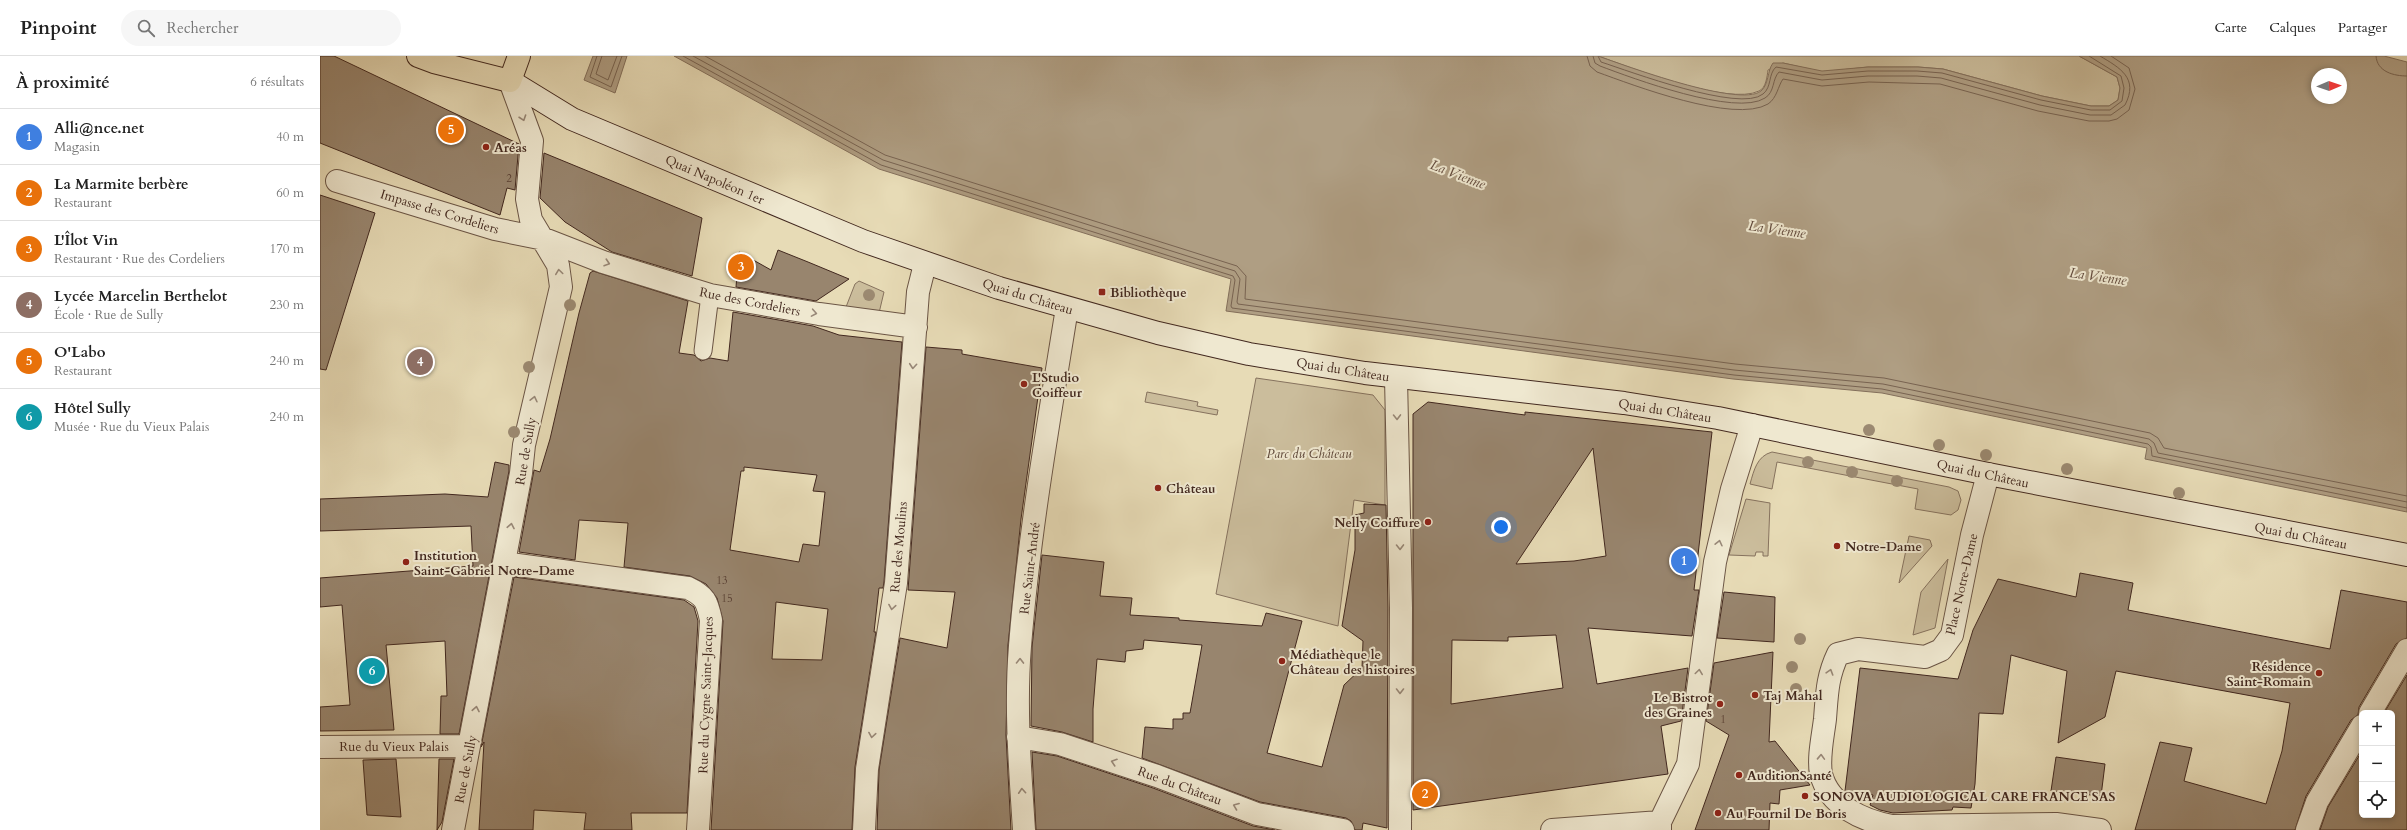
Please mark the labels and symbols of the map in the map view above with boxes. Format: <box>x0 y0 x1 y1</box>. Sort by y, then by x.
north arrow <box>2311 68 2347 104</box>
one-way arrow <box>519 114 527 121</box>
pin: 5 <box>438 115 464 145</box>
place label: Aréas <box>494 139 527 157</box>
marker: Aréas <box>481 142 491 152</box>
street label: Quai Napoléon 1er <box>662 151 767 209</box>
water label: La Vienne <box>1427 155 1489 194</box>
house number: 2 <box>506 171 512 186</box>
street label: Impasse des Cordeliers <box>378 185 501 239</box>
water label: La Vienne <box>1747 216 1807 243</box>
pin: 3 <box>728 252 754 282</box>
one-way arrow <box>603 258 610 266</box>
water label: La Vienne <box>2068 263 2128 290</box>
one-way arrow <box>555 269 564 275</box>
street label: Quai du Château <box>980 275 1075 319</box>
street label: Rue des Cordeliers <box>698 283 802 321</box>
place label: Bibliothèque <box>1110 284 1187 302</box>
marker: Bibliothèque <box>1097 287 1107 297</box>
one-way arrow <box>811 308 817 317</box>
pin: 4 <box>407 347 433 377</box>
street label: Quai du Château <box>1295 354 1391 386</box>
one-way arrow <box>908 363 917 369</box>
place label: L'Studio Coiffeur <box>1032 369 1083 402</box>
marker: L'Studio Coiffeur <box>1019 379 1029 389</box>
street label: Quai du Château <box>1617 395 1713 427</box>
one-way arrow <box>530 396 538 402</box>
one-way arrow <box>1393 414 1401 420</box>
street label: Rue de Sully <box>511 416 541 487</box>
park label: Parc du Château <box>1266 445 1352 463</box>
street label: Quai du Château <box>1935 455 2031 493</box>
place label: Château <box>1166 480 1216 498</box>
marker: Château <box>1153 483 1163 493</box>
street label: Rue des Moulins <box>886 501 912 593</box>
place label: Nelly Coiffure <box>1334 514 1420 532</box>
marker: Nelly Coiffure <box>1423 517 1433 527</box>
your location <box>1491 517 1511 537</box>
street label: Quai du Château <box>2253 518 2349 554</box>
street label: Rue Saint-André <box>1015 521 1045 615</box>
one-way arrow <box>506 523 515 530</box>
street label: Place Notre-Dame <box>1942 532 1982 637</box>
place label: Notre-Dame <box>1845 538 1922 556</box>
one-way arrow <box>1714 540 1723 547</box>
marker: Notre-Dame <box>1832 541 1842 551</box>
one-way arrow <box>1395 544 1404 550</box>
pin: 1 <box>1671 546 1697 576</box>
place label: Institution Saint-Gabriel Notre-Dame <box>414 547 575 580</box>
marker: Institution Saint-Gabriel Notre-Dame <box>401 557 411 567</box>
house number: 13 <box>716 573 728 588</box>
house number: 15 <box>721 591 733 606</box>
one-way arrow <box>888 604 897 610</box>
street label: Rue du Cygne Saint-Jacques <box>694 616 718 774</box>
place label: Médiathèque le Château des histoires <box>1290 646 1415 679</box>
pin: 6 <box>359 656 385 686</box>
marker: Médiathèque le Château des histoires <box>1277 656 1287 666</box>
one-way arrow <box>1016 658 1024 664</box>
place label: Résidence Saint-Romain <box>2227 658 2312 691</box>
one-way arrow <box>1825 668 1834 675</box>
marker: Résidence Saint-Romain <box>2314 668 2324 678</box>
one-way arrow <box>1694 669 1703 675</box>
place label: Taj Mahal <box>1763 687 1823 705</box>
one-way arrow <box>1396 688 1404 694</box>
place label: Le Bistrot des Graines <box>1644 689 1712 722</box>
marker: Taj Mahal <box>1750 690 1760 700</box>
marker: Le Bistrot des Graines <box>1715 699 1725 709</box>
one-way arrow <box>471 706 480 712</box>
house number: 1 <box>1720 712 1726 727</box>
one-way arrow <box>868 732 877 738</box>
street label: Rue de Sully <box>451 733 481 805</box>
street label: Rue du Vieux Palais <box>339 738 449 756</box>
one-way arrow <box>1817 754 1825 760</box>
one-way arrow <box>1111 758 1118 766</box>
street label: Rue du Château <box>1135 762 1224 810</box>
place label: AuditionSanté <box>1747 767 1832 785</box>
marker: AuditionSanté <box>1734 770 1744 780</box>
pin: 2 <box>1412 779 1438 809</box>
one-way arrow <box>1017 788 1026 794</box>
place label: SONOVA AUDIOLOGICAL CARE FRANCE SAS <box>1813 788 2115 806</box>
marker: SONOVA AUDIOLOGICAL CARE FRANCE SAS <box>1800 791 1810 801</box>
one-way arrow <box>1233 803 1240 811</box>
place label: Au Fournil De Boris <box>1726 805 1847 823</box>
marker: Au Fournil De Boris <box>1713 808 1723 818</box>

